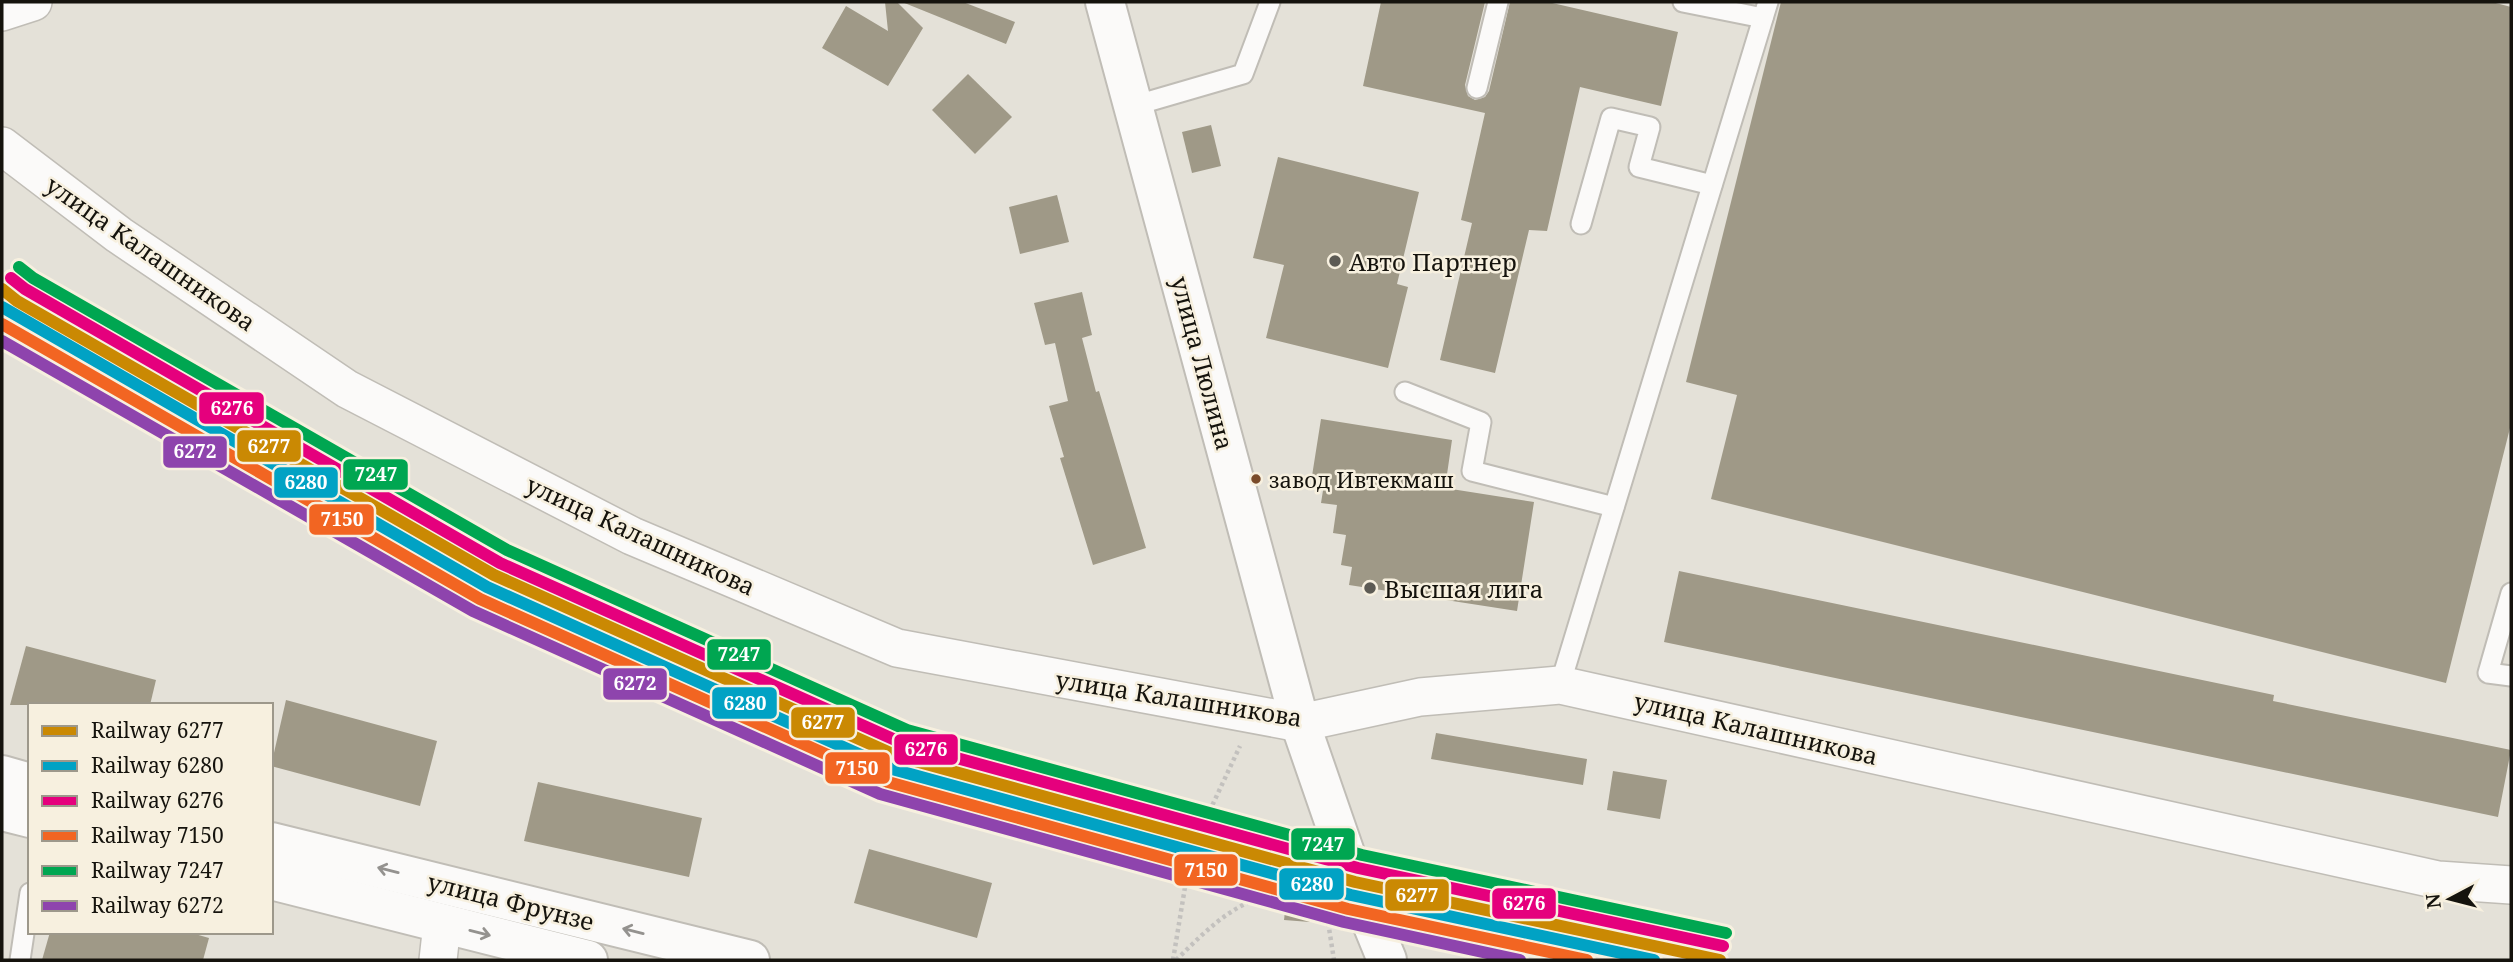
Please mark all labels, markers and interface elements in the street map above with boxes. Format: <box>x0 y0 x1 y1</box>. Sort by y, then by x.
street label: улица Калашникова <box>39 168 263 338</box>
place label: Авто Партнер <box>1349 245 1517 278</box>
marker: Авто Партнер <box>1327 253 1343 269</box>
street label: улица Люлина <box>1164 273 1242 453</box>
line badge: 6276 <box>198 391 265 425</box>
text: 6276 <box>211 395 254 421</box>
line badge: 6277 <box>236 429 302 463</box>
text: 6277 <box>248 433 290 459</box>
line badge: 6272 <box>162 435 228 469</box>
text: 6272 <box>174 438 216 464</box>
line badge: 7247 <box>342 458 409 491</box>
text: 7247 <box>355 461 397 487</box>
place label: завод Ивтекмаш <box>1269 464 1454 494</box>
line badge: 6280 <box>273 466 339 499</box>
street label: улица Калашникова <box>521 467 761 603</box>
text: 6280 <box>285 469 328 495</box>
marker: завод Ивтекмаш <box>1249 472 1263 486</box>
line badge: 7150 <box>308 503 375 536</box>
text: 7150 <box>321 506 364 532</box>
place label: Высшая лига <box>1384 572 1543 605</box>
marker: Высшая лига <box>1362 580 1378 596</box>
line badge: 7247 <box>706 638 772 671</box>
text: 7247 <box>718 641 760 667</box>
street label: улица Калашникова <box>1053 662 1305 734</box>
line badge: 6272 <box>602 667 668 701</box>
text: 6272 <box>614 670 656 696</box>
street label: улица Калашникова <box>1631 684 1881 772</box>
line badge: 6280 <box>711 686 778 720</box>
text: 6280 <box>724 690 767 716</box>
legend <box>28 703 273 934</box>
line badge: 6277 <box>790 706 856 739</box>
text: 6277 <box>802 709 844 735</box>
text: Railway 6277 <box>91 716 224 744</box>
line badge: 6276 <box>893 733 959 766</box>
text: 6276 <box>905 736 948 762</box>
text: Railway 6280 <box>91 751 224 779</box>
line badge: 7150 <box>824 751 891 785</box>
text: 7150 <box>836 755 879 781</box>
text: Railway 6276 <box>91 786 224 814</box>
text: Railway 7150 <box>91 821 224 849</box>
line badge: 7247 <box>1290 827 1356 861</box>
text: 7247 <box>1302 831 1344 857</box>
line badge: 7150 <box>1173 853 1239 887</box>
text: Railway 7247 <box>91 856 224 884</box>
text: 7150 <box>1185 857 1228 883</box>
one-way arrow <box>377 863 400 876</box>
street label: улица Фрунзе <box>424 864 598 938</box>
north arrow <box>2415 864 2485 934</box>
line badge: 6280 <box>1278 867 1345 901</box>
text: 6280 <box>1291 871 1334 897</box>
line badge: 6277 <box>1384 878 1450 912</box>
text: 6277 <box>1396 882 1438 908</box>
line badge: 6276 <box>1491 887 1557 920</box>
text: 6276 <box>1503 890 1546 916</box>
text: Railway 6272 <box>91 891 224 919</box>
text: N <box>2419 892 2447 910</box>
one-way arrow <box>622 924 644 937</box>
one-way arrow <box>468 927 491 940</box>

